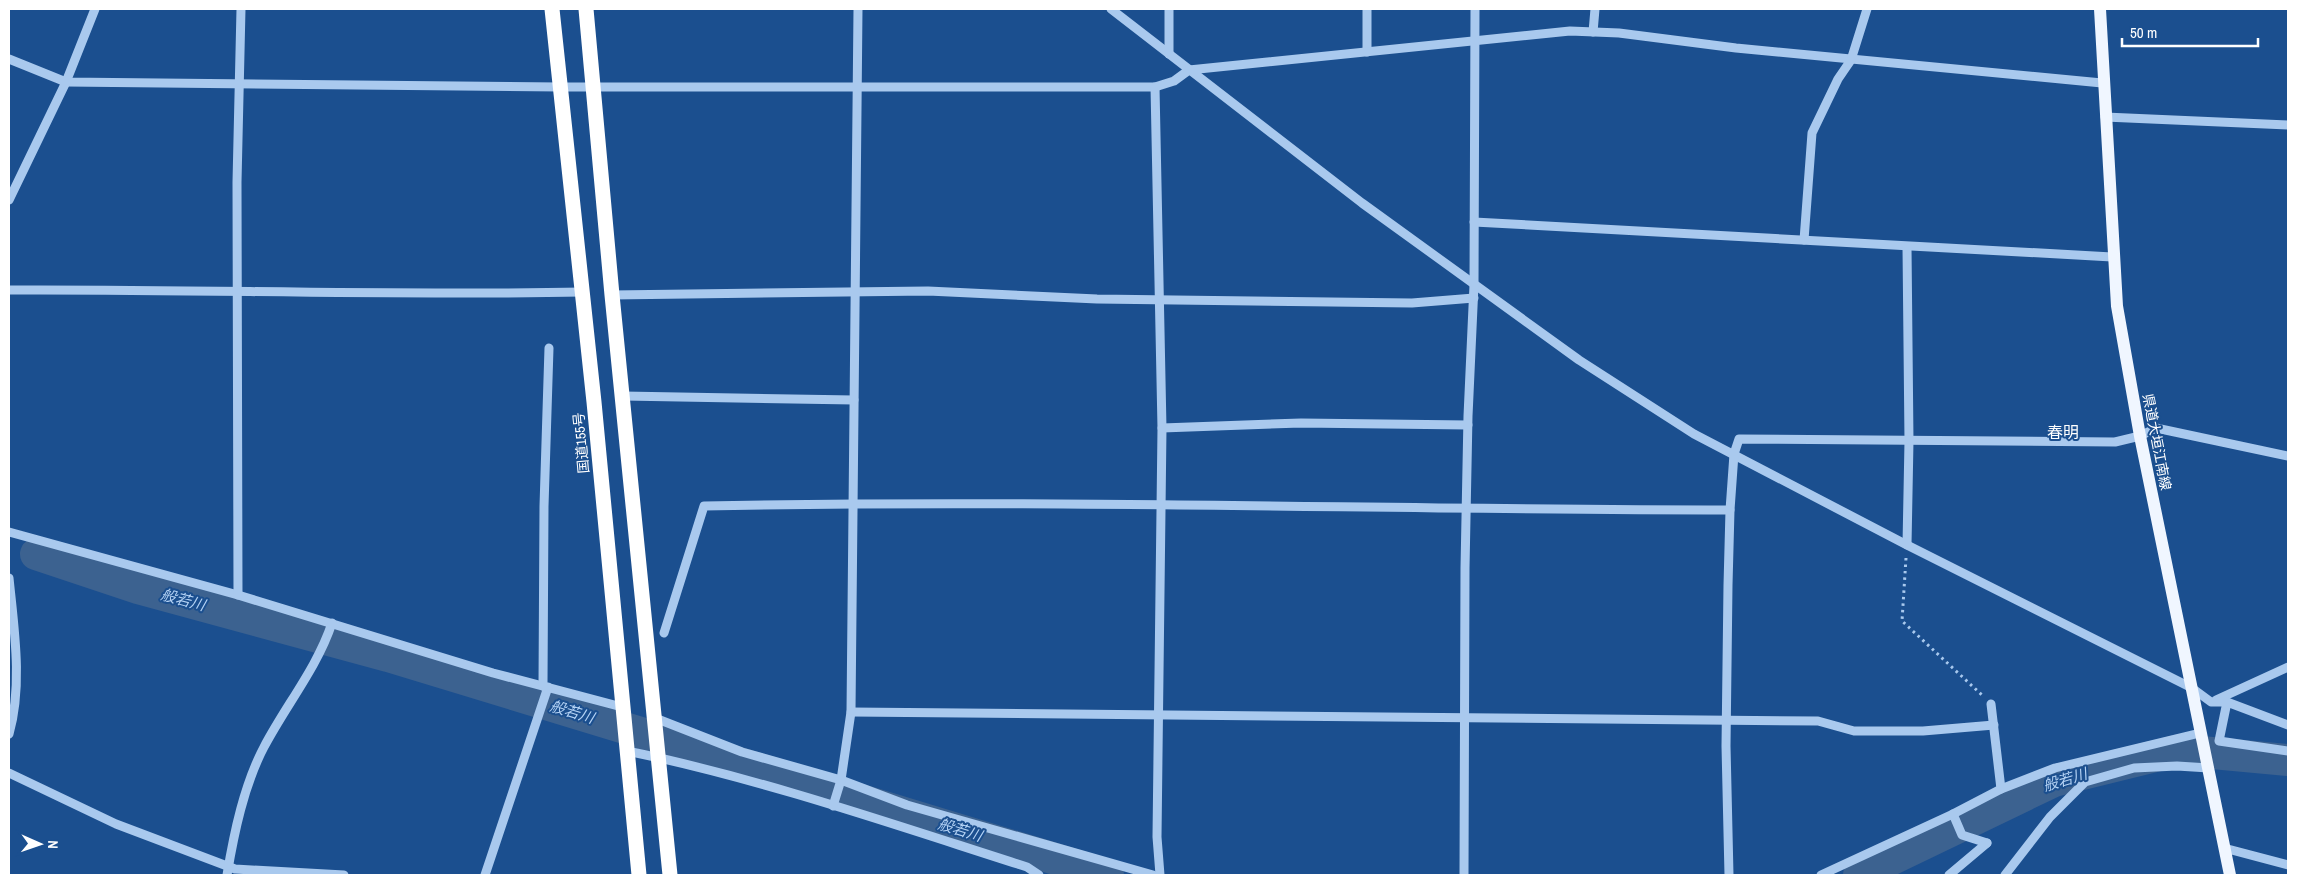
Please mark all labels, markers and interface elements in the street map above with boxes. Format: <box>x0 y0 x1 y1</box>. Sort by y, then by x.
scale bar <box>2122 15 2258 47</box>
text: 50 m <box>2130 22 2157 43</box>
street label: 県道大垣江南線 <box>2139 392 2175 492</box>
street label: 国道155号 <box>569 412 593 474</box>
district label: 春明 <box>2047 421 2079 443</box>
water label: 般若川 <box>159 584 210 616</box>
water label: 般若川 <box>548 695 599 729</box>
water label: 般若川 <box>2040 762 2091 796</box>
water label: 般若川 <box>936 813 987 847</box>
north arrow <box>15 819 65 869</box>
text: N <box>44 840 62 849</box>

